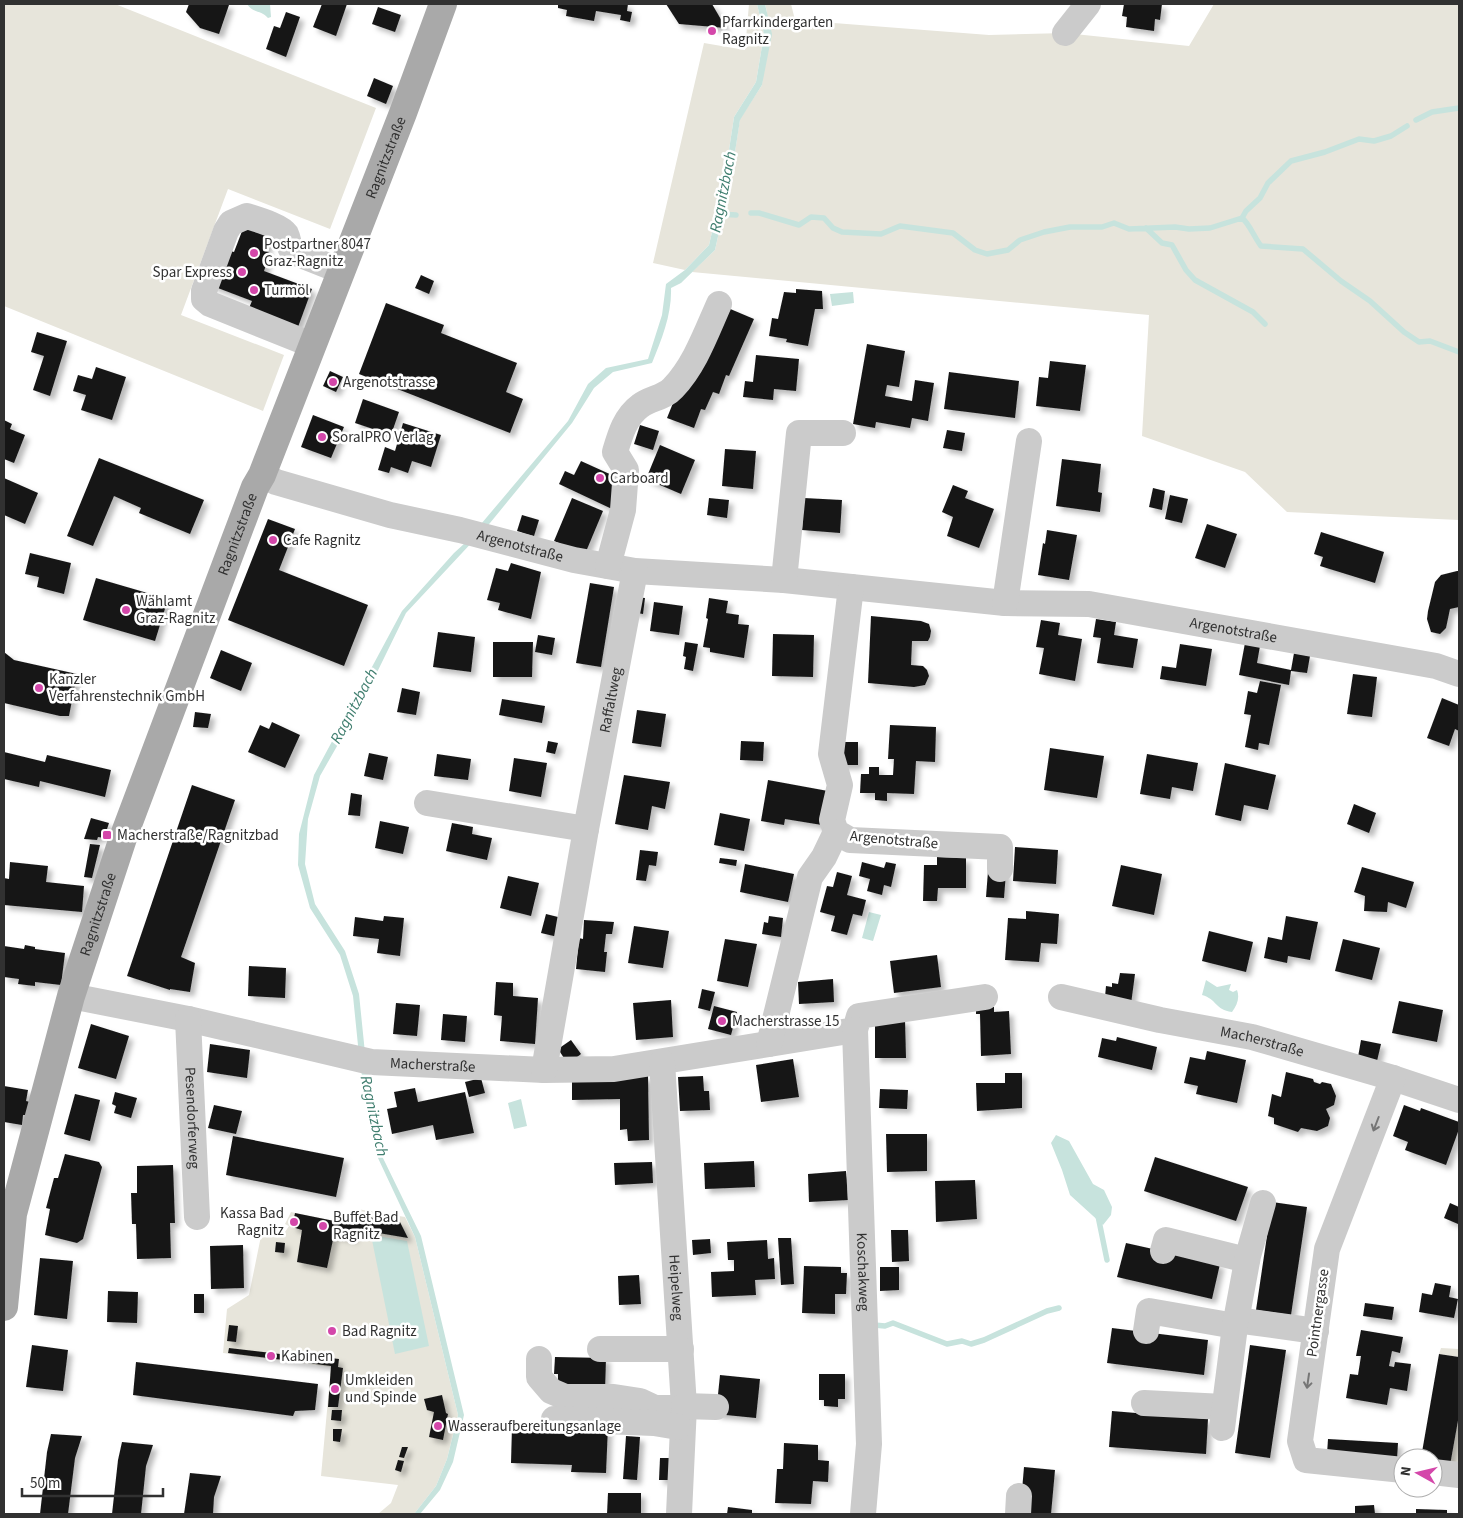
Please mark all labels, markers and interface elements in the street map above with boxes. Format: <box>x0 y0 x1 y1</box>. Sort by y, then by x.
place label: Pfarrkindergarten Ragnitz <box>722 12 833 50</box>
marker: Pfarrkindergarten Ragnitz <box>706 25 718 37</box>
street label: Ragnitzstraße <box>360 113 411 202</box>
water label: Ragnitzbach <box>704 150 742 234</box>
place label: Postpartner 8047 Graz-Ragnitz <box>264 234 371 272</box>
marker: Postpartner 8047 Graz-Ragnitz <box>248 247 260 259</box>
place label: Spar Express <box>153 262 232 283</box>
marker: Spar Express <box>236 266 248 278</box>
place label: Turmöl <box>264 280 309 301</box>
marker: Turmöl <box>248 284 260 296</box>
place label: Argenotstrasse <box>343 372 435 393</box>
marker: Argenotstrasse <box>327 376 339 388</box>
place label: SoralPRO Verlag <box>332 427 434 448</box>
marker: SoralPRO Verlag <box>316 431 328 443</box>
place label: Carboard <box>610 468 669 489</box>
marker: Carboard <box>594 472 606 484</box>
street label: Ragnitzstraße <box>212 490 262 578</box>
street label: Argenotstraße <box>475 524 566 567</box>
place label: Cafe Ragnitz <box>283 530 361 551</box>
marker: Cafe Ragnitz <box>267 534 279 546</box>
place label: Wählamt Graz-Ragnitz <box>136 591 215 629</box>
marker: Wählamt Graz-Ragnitz <box>120 604 132 616</box>
street label: Argenotstraße <box>1188 612 1279 648</box>
water label: Ragnitzbach <box>325 665 383 747</box>
street label: Raffaltweg <box>594 665 627 735</box>
place label: Kanzler Verfahrenstechnik GmbH <box>49 669 205 707</box>
marker: Kanzler Verfahrenstechnik GmbH <box>33 682 45 694</box>
place label: Macherstraße/Ragnitzbad <box>117 825 279 846</box>
street label: Argenotstraße <box>849 826 939 854</box>
marker: Macherstraße/Ragnitzbad <box>101 829 113 841</box>
street label: Ragnitzstraße <box>74 870 121 959</box>
place label: Macherstrasse 15 <box>732 1011 839 1032</box>
marker: Macherstrasse 15 <box>716 1015 728 1027</box>
street label: Macherstraße <box>1219 1021 1306 1062</box>
street label: Macherstraße <box>389 1052 476 1077</box>
street label: Pesendorferweg <box>180 1066 205 1170</box>
water label: Ragnitzbach <box>355 1074 393 1158</box>
one-way arrow <box>1370 1116 1379 1131</box>
place label: Kassa Bad Ragnitz <box>220 1203 284 1241</box>
place label: Buffet Bad Ragnitz <box>333 1207 399 1245</box>
marker: Kassa Bad Ragnitz <box>288 1216 300 1228</box>
marker: Buffet Bad Ragnitz <box>317 1220 329 1232</box>
street label: Koschakweg <box>851 1232 875 1312</box>
street label: Heipelweg <box>664 1254 689 1322</box>
street label: Pointnergasse <box>1301 1268 1335 1358</box>
place label: Bad Ragnitz <box>342 1321 417 1342</box>
marker: Bad Ragnitz <box>326 1325 338 1337</box>
place label: Kabinen <box>281 1346 333 1367</box>
marker: Kabinen <box>265 1350 277 1362</box>
place label: Umkleiden und Spinde <box>345 1370 417 1408</box>
one-way arrow <box>1303 1372 1313 1388</box>
marker: Umkleiden und Spinde <box>329 1383 341 1395</box>
place label: Wasseraufbereitungsanlage <box>448 1416 621 1437</box>
marker: Wasseraufbereitungsanlage <box>432 1420 444 1432</box>
north arrow <box>1393 1448 1443 1498</box>
text: N <box>1396 1465 1417 1477</box>
scale bar <box>22 1466 164 1498</box>
text: 50 m <box>30 1473 60 1494</box>

